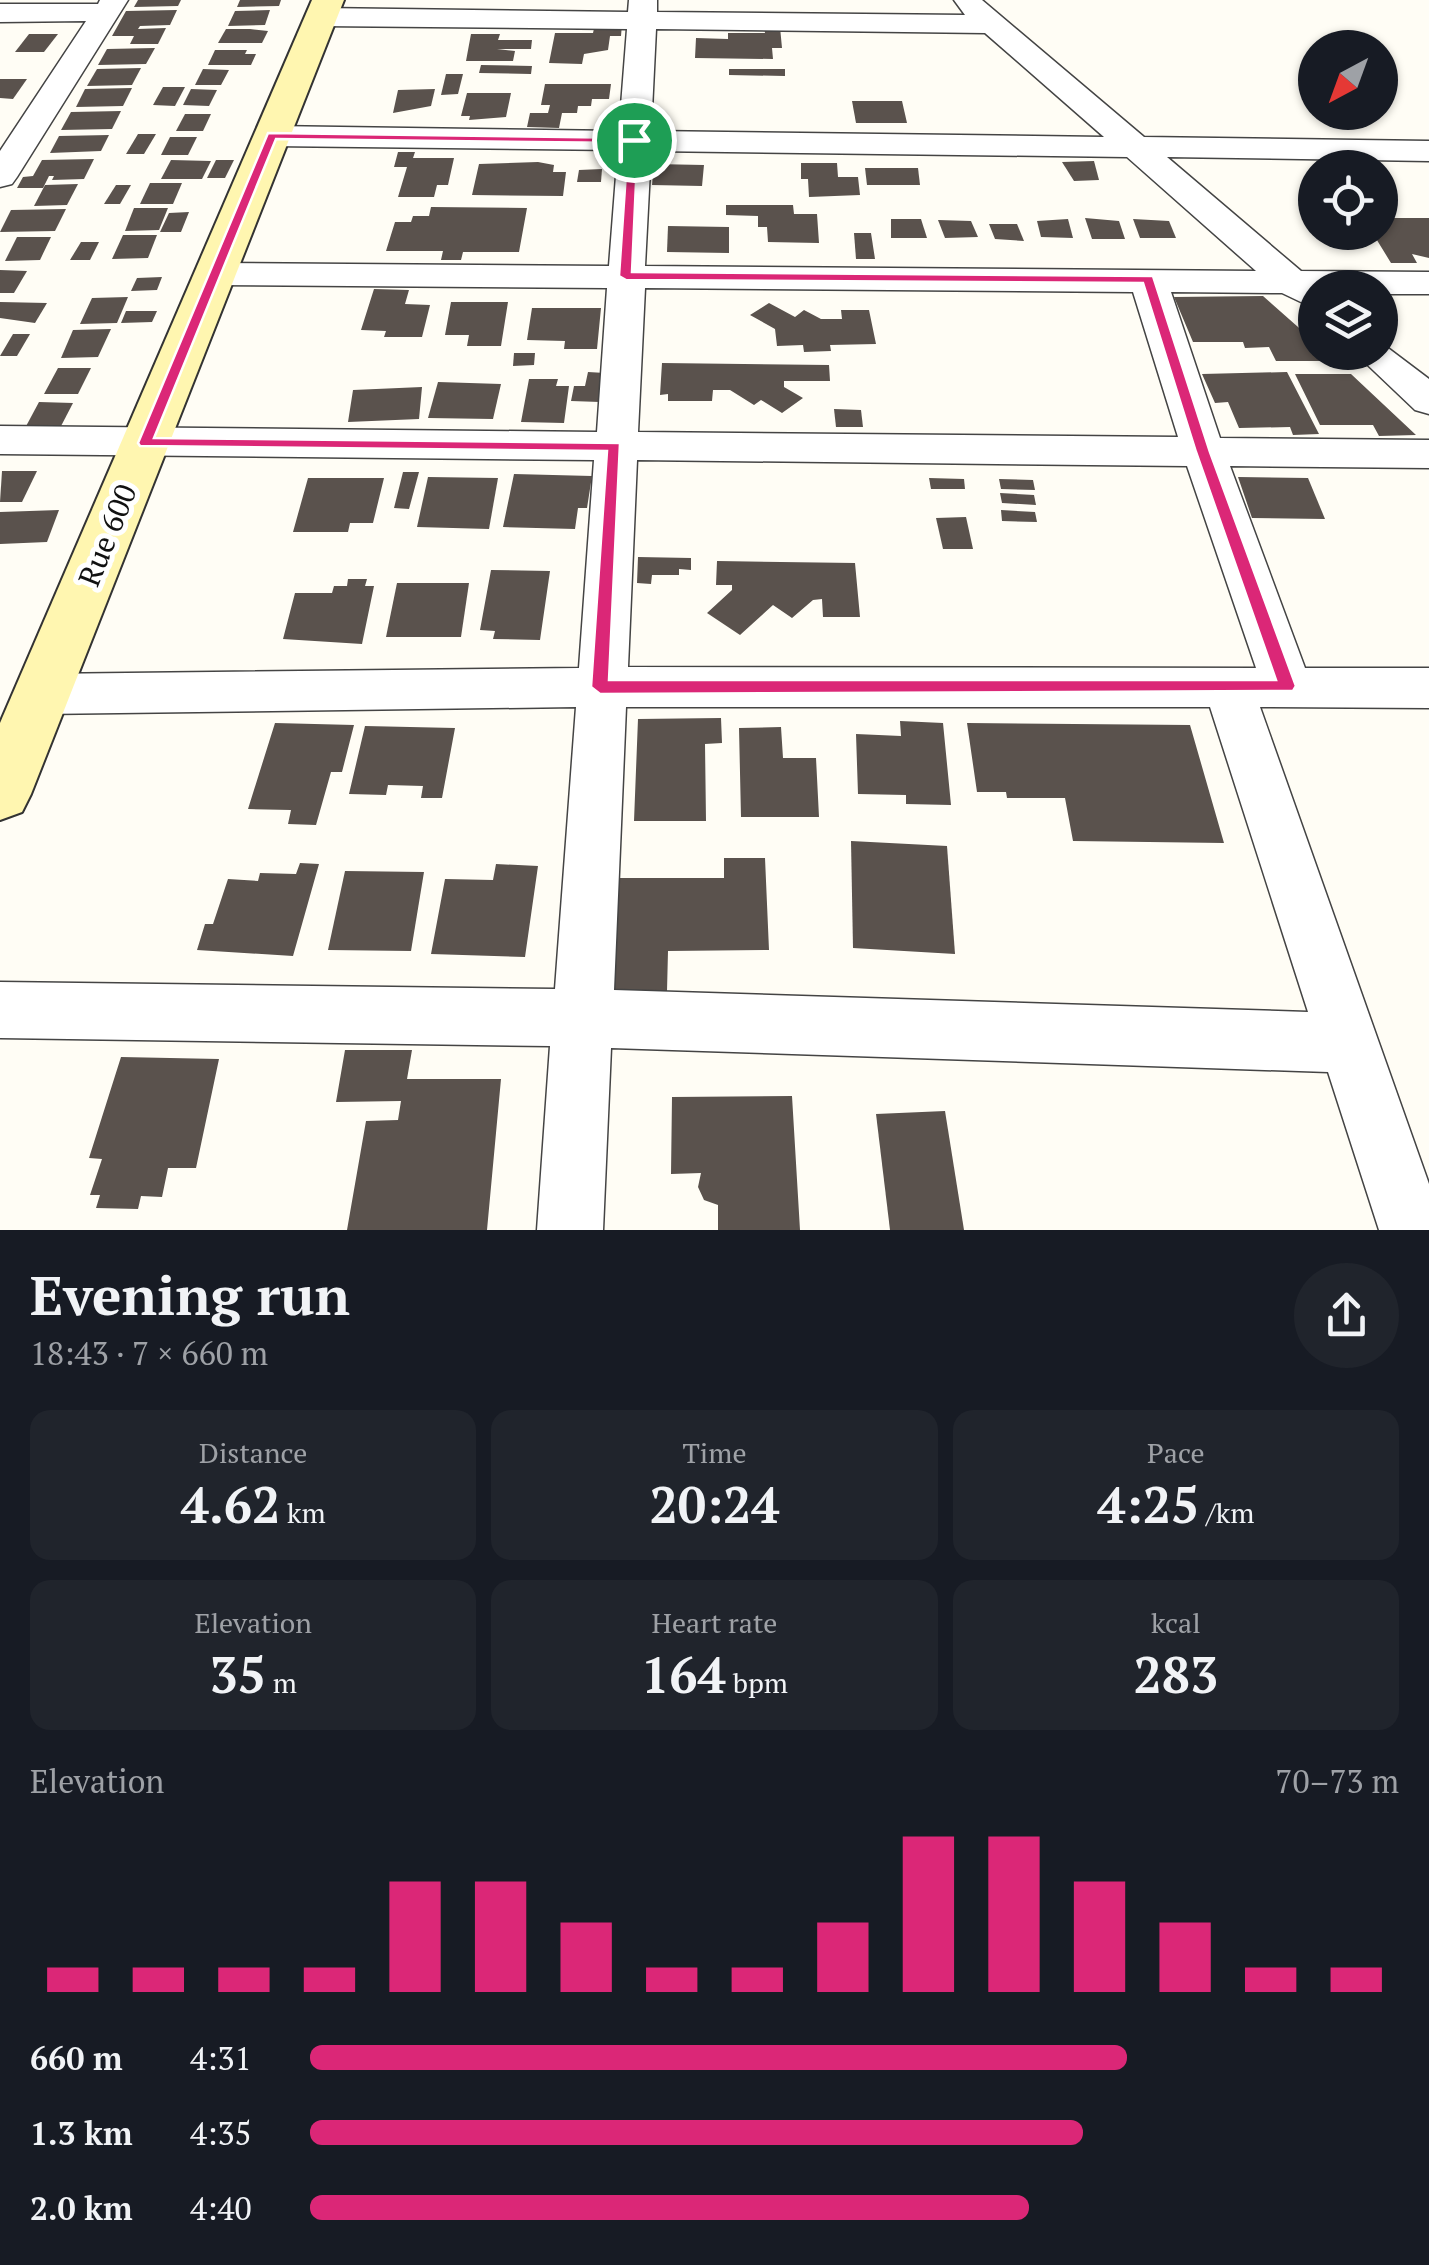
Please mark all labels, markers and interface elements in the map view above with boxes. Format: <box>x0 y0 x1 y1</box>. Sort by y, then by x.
north arrow <box>1298 30 1398 130</box>
map controls <box>1298 30 1398 370</box>
pin <box>592 98 677 183</box>
icon: arrive <box>607 113 662 168</box>
button: locate <box>1298 150 1398 250</box>
button: layers <box>1298 270 1398 370</box>
street label: Rue 600 <box>68 478 146 592</box>
text: Evening run <box>30 1258 350 1331</box>
button: share <box>1294 1263 1399 1368</box>
text: 18:43 · 7 × 660 m <box>30 1332 268 1374</box>
text: Distance <box>199 1434 307 1471</box>
text: Time <box>682 1434 747 1471</box>
text: Pace <box>1147 1434 1205 1471</box>
text: 4.62 <box>181 1471 280 1537</box>
text: 20:24 <box>649 1471 780 1537</box>
text: 4:25 <box>1097 1471 1199 1537</box>
text: km <box>280 1494 326 1531</box>
text: /km <box>1199 1494 1254 1531</box>
text: Elevation <box>194 1604 312 1641</box>
text: Heart rate <box>652 1604 777 1641</box>
text: kcal <box>1151 1604 1201 1641</box>
text: 35 <box>209 1641 266 1707</box>
text: 164 <box>641 1641 726 1707</box>
text: 283 <box>1133 1641 1218 1707</box>
text: m <box>266 1664 297 1701</box>
text: bpm <box>726 1664 788 1701</box>
text: Elevation <box>30 1760 164 1802</box>
text: 70–73 m <box>1275 1760 1399 1802</box>
text: 660 m <box>30 2037 122 2079</box>
text: 4:31 <box>190 2037 252 2079</box>
text: 1.3 km <box>30 2112 133 2154</box>
text: 4:35 <box>190 2112 252 2154</box>
text: 2.0 km <box>30 2187 133 2229</box>
text: 4:40 <box>190 2187 252 2229</box>

